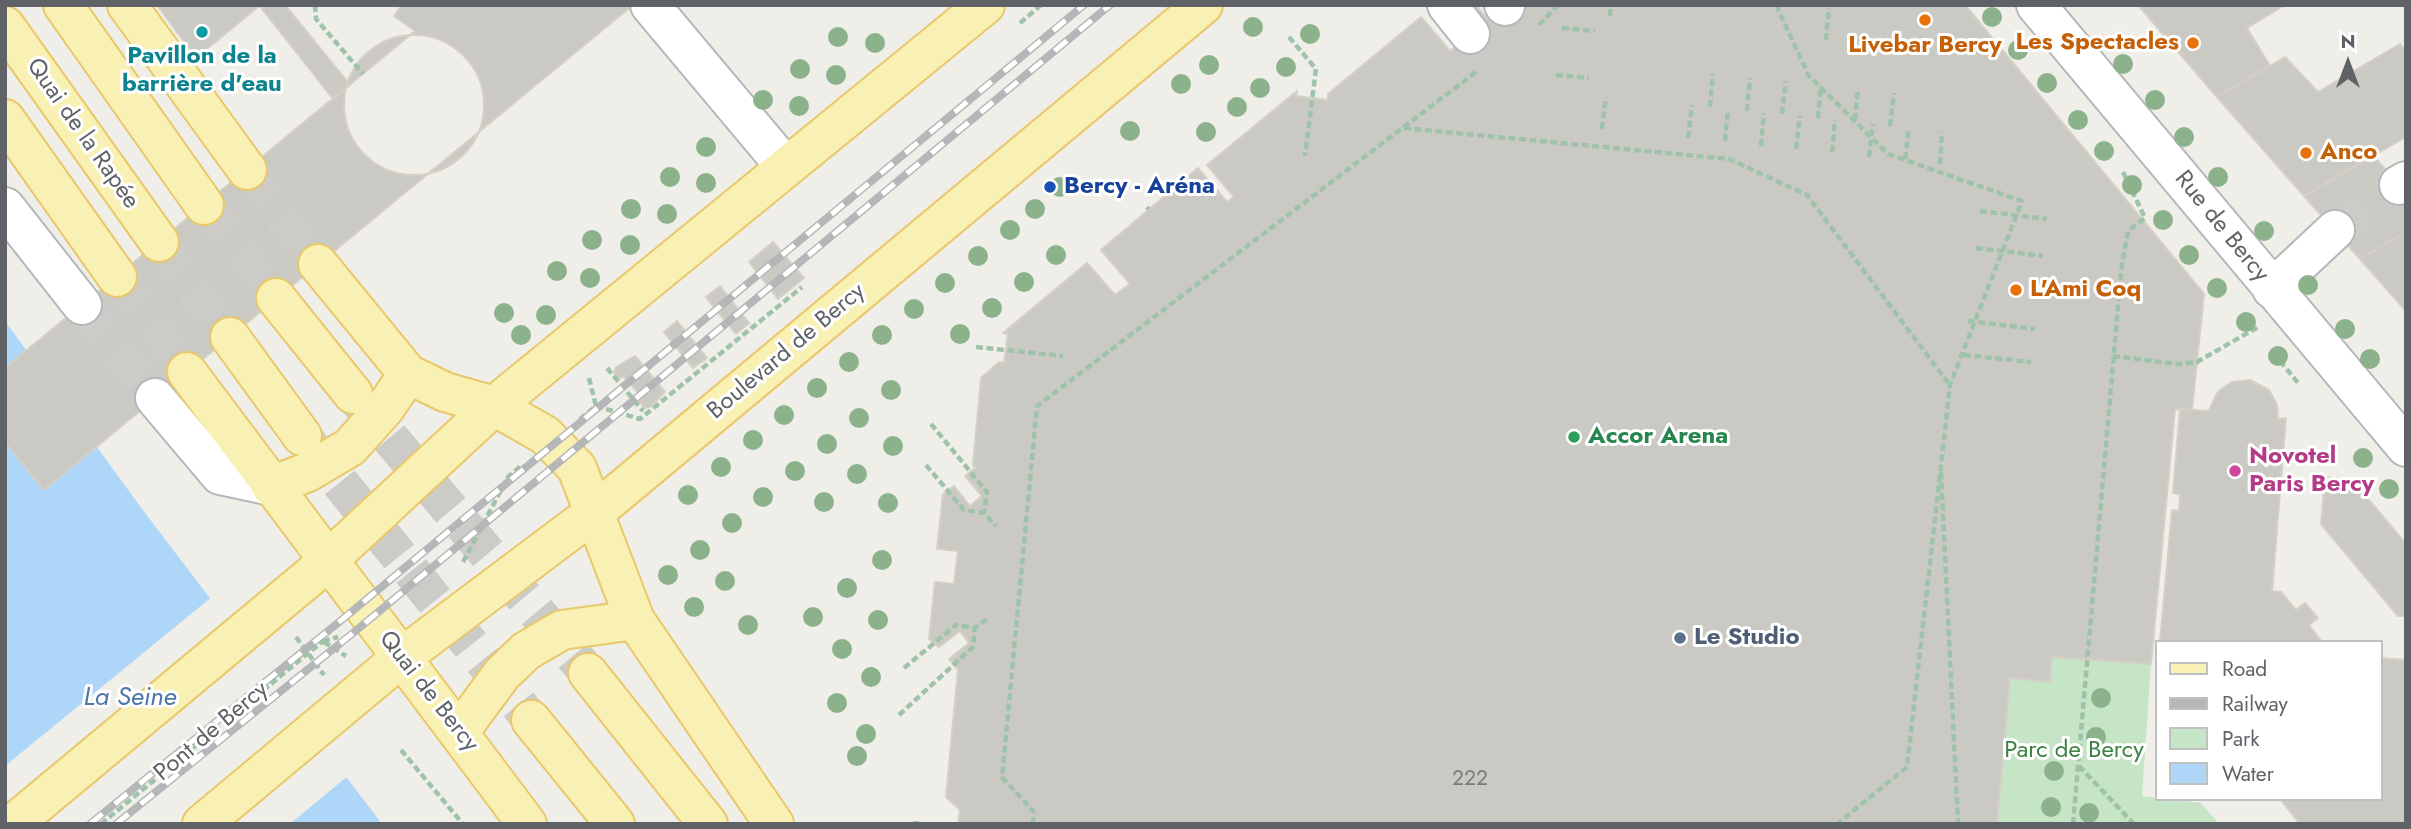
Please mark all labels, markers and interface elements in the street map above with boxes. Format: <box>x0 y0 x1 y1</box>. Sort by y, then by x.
marker: Livebar Bercy <box>1917 12 1933 28</box>
marker: Pavillon de la barrière d'eau <box>194 24 210 40</box>
north arrow <box>2313 28 2383 98</box>
text: N <box>2340 28 2356 55</box>
place label: Les Spectacles <box>2015 29 2179 57</box>
place label: Livebar Bercy <box>1848 32 2002 60</box>
marker: Les Spectacles <box>2185 35 2201 51</box>
place label: Pavillon de la barrière d'eau <box>122 43 282 99</box>
street label: Quai de la Rapée <box>19 53 145 215</box>
place label: Anco <box>2320 139 2377 167</box>
marker: Anco <box>2298 145 2314 161</box>
street label: Rue de Bercy <box>2167 166 2275 288</box>
place label: Bercy - Aréna <box>1064 173 1215 201</box>
marker: Bercy - Aréna <box>1042 179 1058 195</box>
place label: L'Ami Coq <box>2030 276 2141 304</box>
street label: Boulevard de Bercy <box>702 278 872 426</box>
marker: L'Ami Coq <box>2008 282 2024 298</box>
place label: Accor Arena <box>1588 423 1728 451</box>
marker: Accor Arena <box>1566 429 1582 445</box>
place label: Novotel Paris Bercy <box>2249 443 2374 499</box>
marker: Novotel Paris Bercy <box>2227 463 2243 479</box>
place label: Le Studio <box>1694 624 1800 652</box>
street label: Quai de Bercy <box>372 626 484 758</box>
marker: Le Studio <box>1672 630 1688 646</box>
legend <box>2156 640 2383 801</box>
text: Road <box>2222 654 2267 684</box>
street label: Pont de Bercy <box>149 676 275 788</box>
water label: La Seine <box>83 683 177 715</box>
text: Railway <box>2222 689 2288 719</box>
text: Park <box>2222 724 2259 754</box>
park label: Parc de Bercy <box>2004 737 2144 765</box>
text: Water <box>2222 759 2274 789</box>
house number: 222 <box>1452 767 1488 793</box>

